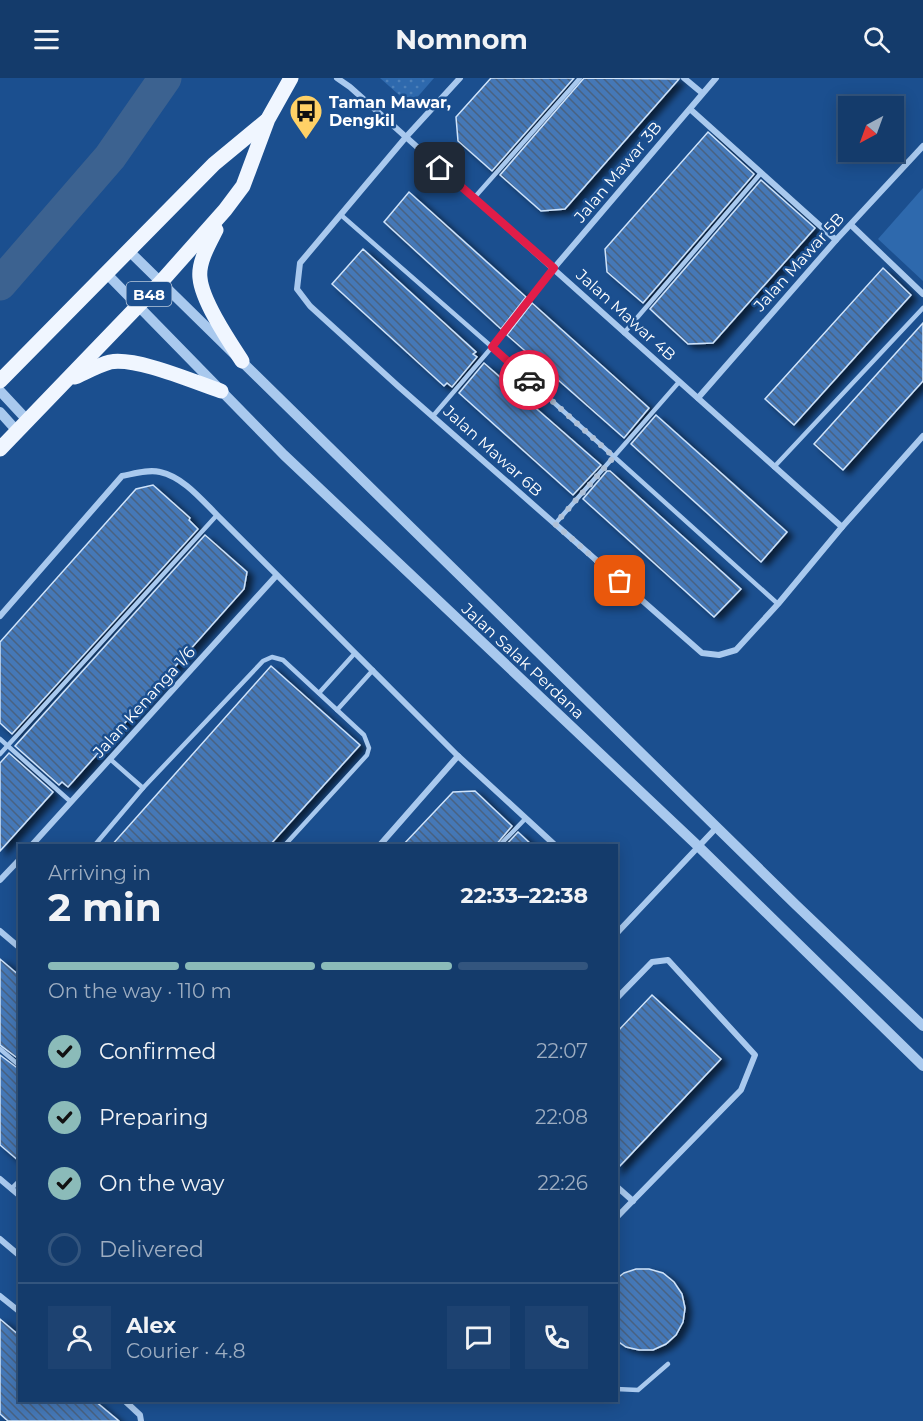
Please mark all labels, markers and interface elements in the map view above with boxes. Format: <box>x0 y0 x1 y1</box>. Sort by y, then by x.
icon: menu <box>30 23 63 56</box>
text: Nomnom <box>395 23 528 56</box>
icon: search <box>860 23 893 56</box>
bus stop icon: Taman Mawar, Dengkil <box>288 93 324 140</box>
place label: Taman Mawar, Dengkil <box>329 93 451 130</box>
north arrow <box>838 96 904 162</box>
map controls <box>838 96 904 162</box>
street label: Jalan Mawar 3B <box>570 118 666 227</box>
pin <box>414 142 465 193</box>
icon: home <box>423 151 456 184</box>
street label: Jalan Mawar 5B <box>749 209 848 316</box>
street label: Jalan Mawar 4B <box>572 265 680 365</box>
road number: B48 <box>126 282 172 306</box>
courier <box>499 350 559 410</box>
icon: car <box>513 364 546 397</box>
street label: Jalan Mawar 6B <box>439 401 546 500</box>
pin <box>594 555 645 606</box>
icon: bag <box>603 564 636 597</box>
street label: Jalan Salak Perdana <box>457 599 588 723</box>
street label: Jalan Kenanga 1/6 <box>88 642 199 762</box>
text: Arriving in <box>48 861 151 885</box>
text: 22:33–22:38 <box>460 882 588 909</box>
text: 2 min <box>48 883 162 931</box>
text: On the way · 110 m <box>48 979 232 1003</box>
icon: check <box>48 1035 81 1068</box>
text: Confirmed <box>99 1038 216 1065</box>
text: 22:07 <box>536 1039 588 1063</box>
icon: check <box>48 1101 81 1134</box>
text: Preparing <box>99 1104 208 1131</box>
text: 22:08 <box>535 1105 588 1129</box>
icon: check <box>48 1167 81 1200</box>
text: On the way <box>99 1170 224 1197</box>
text: 22:26 <box>538 1171 588 1195</box>
text: Delivered <box>99 1236 204 1263</box>
button: person <box>48 1306 111 1369</box>
button: chat <box>447 1306 510 1369</box>
button: phone <box>525 1306 588 1369</box>
text: Alex <box>126 1312 176 1339</box>
text: Courier · 4.8 <box>126 1339 245 1363</box>

